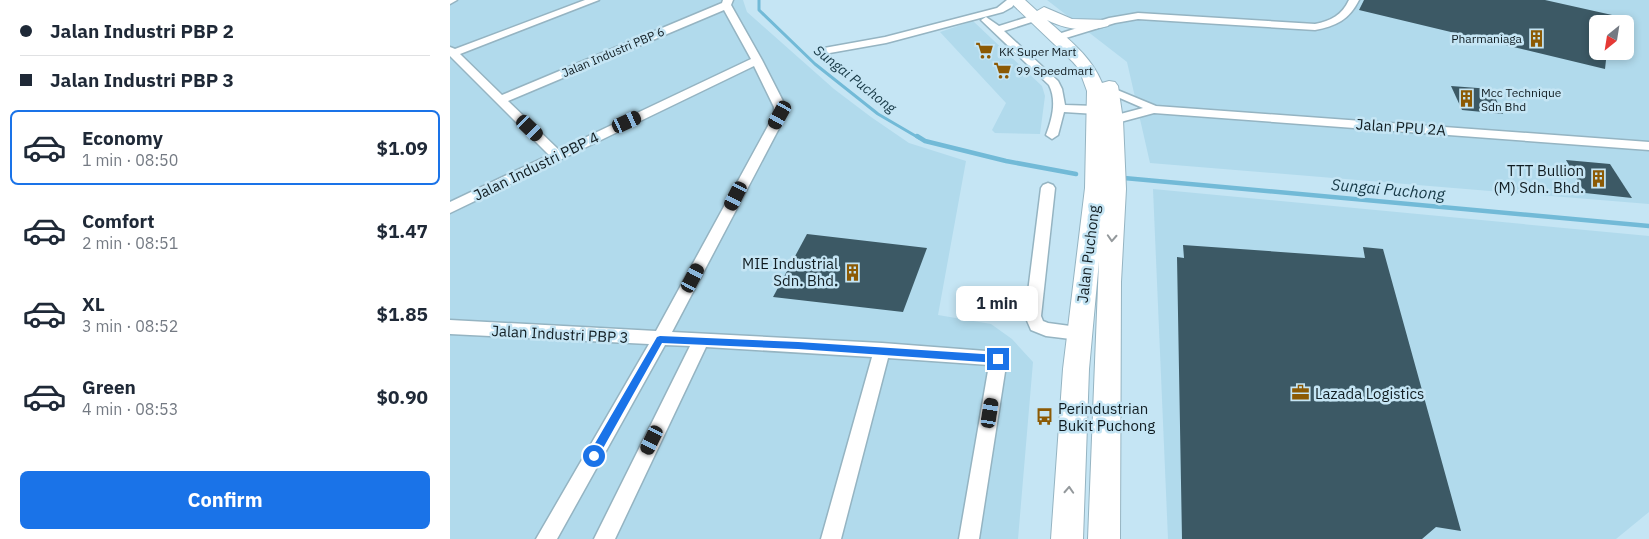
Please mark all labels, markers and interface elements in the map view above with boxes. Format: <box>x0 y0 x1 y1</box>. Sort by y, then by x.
north arrow <box>1589 15 1634 60</box>
map controls <box>1589 15 1634 60</box>
text: Jalan Industri PBP 2 <box>50 19 234 43</box>
street label: Jalan Industri PBP 6 <box>559 24 667 80</box>
building icon: Pharmaniaga <box>1526 28 1546 48</box>
place label: Pharmaniaga <box>1451 31 1523 46</box>
water label: Sungai Puchong <box>810 41 901 117</box>
supermarket icon: KK Super Mart <box>975 41 995 61</box>
place label: KK Super Mart <box>999 44 1076 59</box>
supermarket icon: 99 Speedmart <box>992 60 1012 80</box>
place label: 99 Speedmart <box>1016 63 1093 78</box>
text: Jalan Industri PBP 3 <box>50 68 234 92</box>
place label: Mcc Technique Sdn Bhd <box>1481 85 1562 114</box>
building icon: Mcc Technique Sdn Bhd <box>1457 89 1477 109</box>
car <box>766 98 793 132</box>
car <box>610 109 643 135</box>
car <box>513 112 546 144</box>
street label: Jalan PPU 2A <box>1355 114 1447 140</box>
icon: car <box>22 125 67 170</box>
text: Economy <box>82 126 163 150</box>
street label: Jalan Industri PBP 4 <box>470 127 602 205</box>
text: $1.09 <box>376 136 428 160</box>
text: 1 min · 08:50 <box>82 150 178 170</box>
place label: TTT Bullion (M) Sdn. Bhd. <box>1494 161 1584 197</box>
building icon: TTT Bullion (M) Sdn. Bhd. <box>1588 169 1608 189</box>
water label: Sungai Puchong <box>1330 174 1446 204</box>
car <box>722 179 749 213</box>
street label: Jalan Puchong <box>1073 204 1103 304</box>
icon: car <box>22 208 67 253</box>
text: Comfort <box>82 209 155 233</box>
text: $1.47 <box>376 219 428 243</box>
text: 2 min · 08:51 <box>82 233 178 253</box>
one-way arrow <box>1107 234 1118 242</box>
place label: MIE Industrial Sdn. Bhd. <box>742 254 838 290</box>
car <box>679 261 706 295</box>
building icon: MIE Industrial Sdn. Bhd. <box>842 262 862 282</box>
callout: 1 min <box>957 286 1039 322</box>
icon: car <box>22 291 67 336</box>
text: XL <box>82 292 105 316</box>
text: 1 min <box>976 293 1018 313</box>
text: $1.85 <box>376 302 428 326</box>
text: 3 min · 08:52 <box>82 316 178 336</box>
street label: Jalan Industri PBP 3 <box>491 321 629 347</box>
route end <box>987 348 1009 370</box>
icon: car <box>22 374 67 419</box>
text: Green <box>82 375 136 399</box>
office icon: Lazada Logistics <box>1291 383 1311 403</box>
place label: Lazada Logistics <box>1315 384 1424 403</box>
text: $0.90 <box>376 385 428 409</box>
car <box>980 397 999 429</box>
text: 4 min · 08:53 <box>82 399 178 419</box>
place label: Perindustrian Bukit Puchong <box>1058 399 1155 435</box>
bus stop icon: Perindustrian Bukit Puchong <box>1034 407 1054 427</box>
car <box>638 423 665 457</box>
route start <box>583 445 605 467</box>
button: Confirm <box>20 471 430 529</box>
one-way arrow <box>1064 486 1075 494</box>

